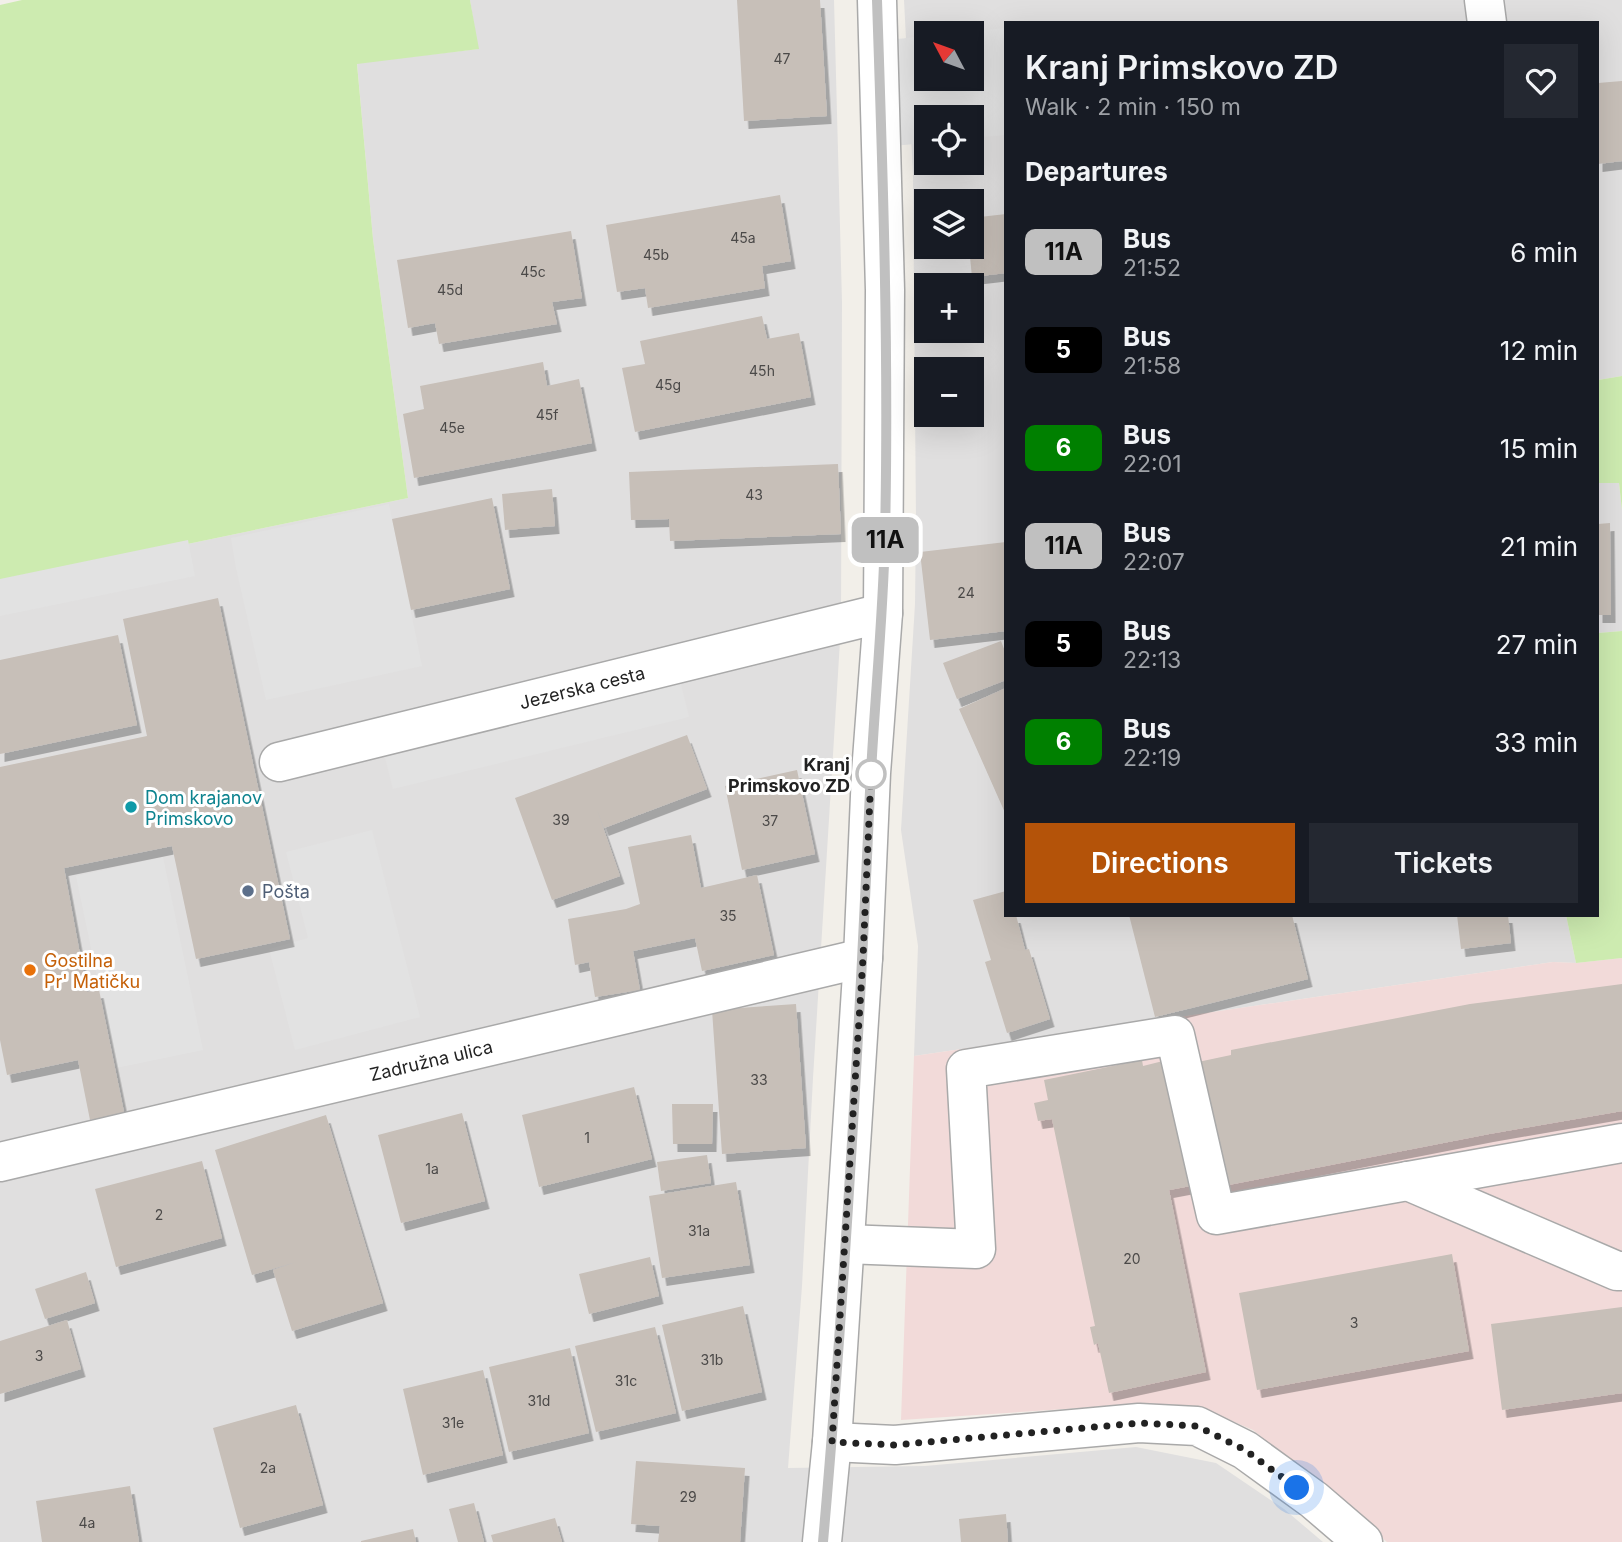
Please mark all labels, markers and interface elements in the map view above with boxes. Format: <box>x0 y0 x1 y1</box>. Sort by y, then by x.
north arrow <box>914 21 984 91</box>
map controls <box>914 21 984 427</box>
button: heart <box>1504 44 1578 118</box>
text: Kranj Primskovo ZD <box>1025 47 1338 87</box>
house number: 47 <box>774 50 791 67</box>
text: Walk · 2 min · 150 m <box>1025 93 1241 121</box>
button: locate <box>914 105 984 175</box>
text: Departures <box>1025 156 1168 187</box>
button: layers <box>914 189 984 259</box>
text: Bus <box>1123 223 1171 254</box>
house number: 45a <box>730 229 756 246</box>
text: 11A <box>1044 237 1083 266</box>
text: 6 min <box>1510 237 1578 268</box>
house number: 45b <box>643 246 669 263</box>
text: 21:52 <box>1123 254 1181 282</box>
house number: 45c <box>520 263 546 280</box>
button: + <box>914 273 984 343</box>
house number: 45d <box>437 281 463 298</box>
text: Bus <box>1123 321 1171 352</box>
text: 5 <box>1056 335 1071 364</box>
text: 12 min <box>1500 335 1578 366</box>
text: 21:58 <box>1123 352 1181 380</box>
button: − <box>914 357 984 427</box>
house number: 45h <box>749 362 775 379</box>
house number: 45g <box>655 376 681 393</box>
house number: 45f <box>536 406 558 423</box>
house number: 45e <box>439 419 465 436</box>
text: Bus <box>1123 419 1171 450</box>
text: 6 <box>1056 433 1071 462</box>
text: 15 min <box>1500 433 1578 464</box>
text: 22:01 <box>1123 450 1182 478</box>
house number: 43 <box>745 486 763 503</box>
line badge: 11A <box>845 517 925 563</box>
text: Bus <box>1123 517 1171 548</box>
text: 11A <box>866 525 904 554</box>
text: 11A <box>1044 531 1083 560</box>
text: 21 min <box>1500 531 1578 562</box>
text: 22:07 <box>1123 548 1185 576</box>
house number: 24 <box>957 584 975 601</box>
text: Bus <box>1123 615 1171 646</box>
text: 5 <box>1056 629 1071 658</box>
text: 27 min <box>1496 629 1578 660</box>
text: 22:13 <box>1123 646 1181 674</box>
street label: Jezerska cesta <box>517 662 647 713</box>
text: Bus <box>1123 713 1171 744</box>
text: 6 <box>1056 727 1071 756</box>
text: 33 min <box>1494 727 1578 758</box>
text: 22:19 <box>1123 744 1181 772</box>
place label: Kranj Primskovo ZD <box>728 754 850 796</box>
marker: Kranj Primskovo ZD <box>856 759 886 789</box>
place label: Dom krajanov Primskovo <box>145 787 262 829</box>
marker: Dom krajanov Primskovo <box>123 799 139 815</box>
house number: 39 <box>552 811 570 828</box>
house number: 37 <box>762 812 778 829</box>
button: Directions <box>1025 823 1295 903</box>
button: Tickets <box>1309 823 1578 903</box>
place label: Pošta <box>262 881 310 902</box>
marker: Pošta <box>240 883 256 899</box>
house number: 35 <box>719 907 737 924</box>
place label: Gostilna Pr' Matičku <box>44 950 140 992</box>
marker: Gostilna Pr' Matičku <box>22 962 38 978</box>
street label: Zadružna ulica <box>368 1035 495 1085</box>
house number: 33 <box>750 1071 768 1088</box>
house number: 1 <box>584 1129 590 1146</box>
house number: 1a <box>425 1160 439 1177</box>
house number: 2 <box>155 1206 163 1223</box>
house number: 31a <box>688 1222 710 1239</box>
house number: 20 <box>1123 1250 1141 1267</box>
house number: 3 <box>1350 1314 1358 1331</box>
house number: 3 <box>35 1347 43 1364</box>
house number: 31b <box>701 1351 723 1368</box>
house number: 31c <box>615 1372 637 1389</box>
house number: 31d <box>528 1392 550 1409</box>
house number: 31e <box>442 1414 464 1431</box>
house number: 2a <box>260 1459 276 1476</box>
your location <box>1279 1470 1314 1505</box>
house number: 29 <box>679 1488 697 1505</box>
house number: 4a <box>79 1514 95 1531</box>

